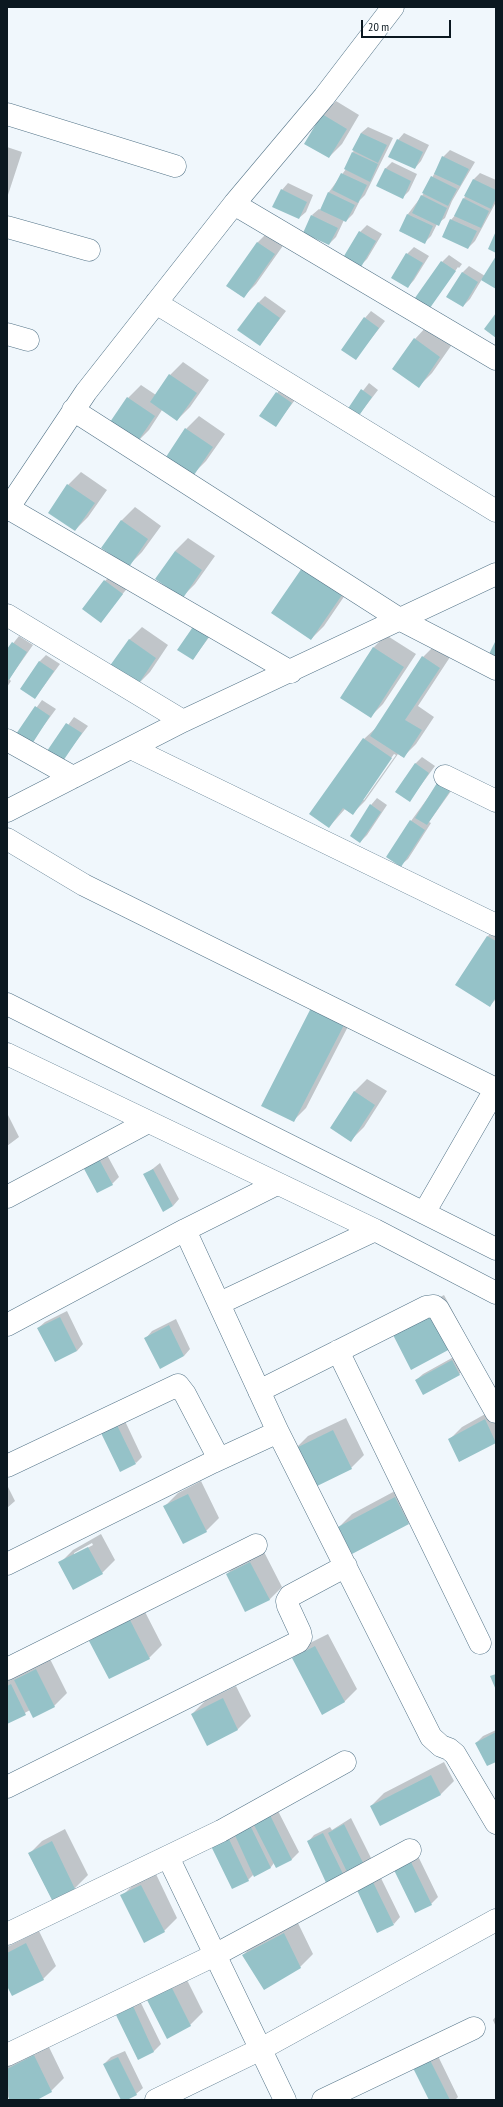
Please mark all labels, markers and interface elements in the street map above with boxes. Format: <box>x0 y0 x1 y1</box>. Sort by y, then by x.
scale bar <box>363 12 453 38</box>
text: 20 m <box>368 19 389 34</box>

